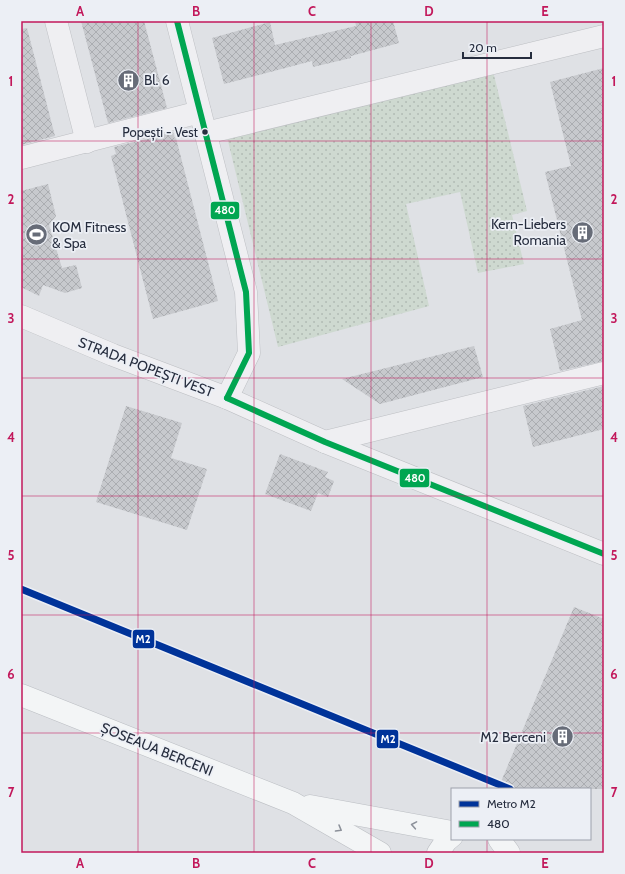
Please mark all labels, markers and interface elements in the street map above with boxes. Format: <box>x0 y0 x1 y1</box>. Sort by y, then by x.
text: A <box>76 3 85 19</box>
text: B <box>192 3 200 19</box>
text: C <box>308 3 316 19</box>
text: D <box>424 3 434 19</box>
text: E <box>541 3 549 19</box>
scale bar <box>463 34 531 60</box>
text: 20 m <box>469 40 497 55</box>
building icon: Bl. 6 <box>115 67 141 93</box>
place label: Bl. 6 <box>144 71 170 89</box>
text: 1 <box>9 73 13 89</box>
text: 1 <box>612 73 616 89</box>
place label: Popești - Vest <box>122 124 199 141</box>
marker: Popești - Vest <box>200 127 210 137</box>
text: 2 <box>8 191 15 207</box>
text: 2 <box>611 191 618 207</box>
line badge: 480 <box>210 201 240 220</box>
text: 480 <box>214 203 236 217</box>
place label: Kern-Liebers Romania <box>491 215 566 249</box>
place label: KOM Fitness & Spa <box>52 218 126 252</box>
building icon: Kern-Liebers Romania <box>569 219 595 245</box>
sports icon: KOM Fitness & Spa <box>24 222 50 248</box>
text: 3 <box>7 310 15 326</box>
text: 3 <box>610 310 618 326</box>
street label: STRADA POPEȘTI VEST <box>76 333 217 401</box>
text: 4 <box>7 429 15 445</box>
text: 4 <box>610 429 618 445</box>
line badge: 480 <box>399 468 430 488</box>
text: 480 <box>404 471 426 485</box>
text: 5 <box>8 547 15 563</box>
text: 5 <box>611 547 618 563</box>
line badge: M2 <box>132 629 155 649</box>
text: M2 <box>136 632 151 646</box>
text: 6 <box>7 666 15 682</box>
text: 6 <box>610 666 618 682</box>
street label: ȘOSEAUA BERCENI <box>98 718 216 780</box>
building icon: M2 Berceni <box>549 724 575 750</box>
place label: M2 Berceni <box>480 728 546 746</box>
line badge: M2 <box>376 729 399 749</box>
text: M2 <box>381 732 396 746</box>
text: 7 <box>8 784 15 800</box>
text: 7 <box>611 784 618 800</box>
legend <box>451 788 591 840</box>
text: Metro M2 <box>487 796 536 811</box>
text: 480 <box>487 816 510 831</box>
one-way arrow <box>411 821 417 830</box>
one-way arrow <box>335 825 342 832</box>
text: A <box>76 855 85 871</box>
text: B <box>192 855 200 871</box>
text: C <box>308 855 316 871</box>
text: D <box>424 855 434 871</box>
text: E <box>541 855 549 871</box>

